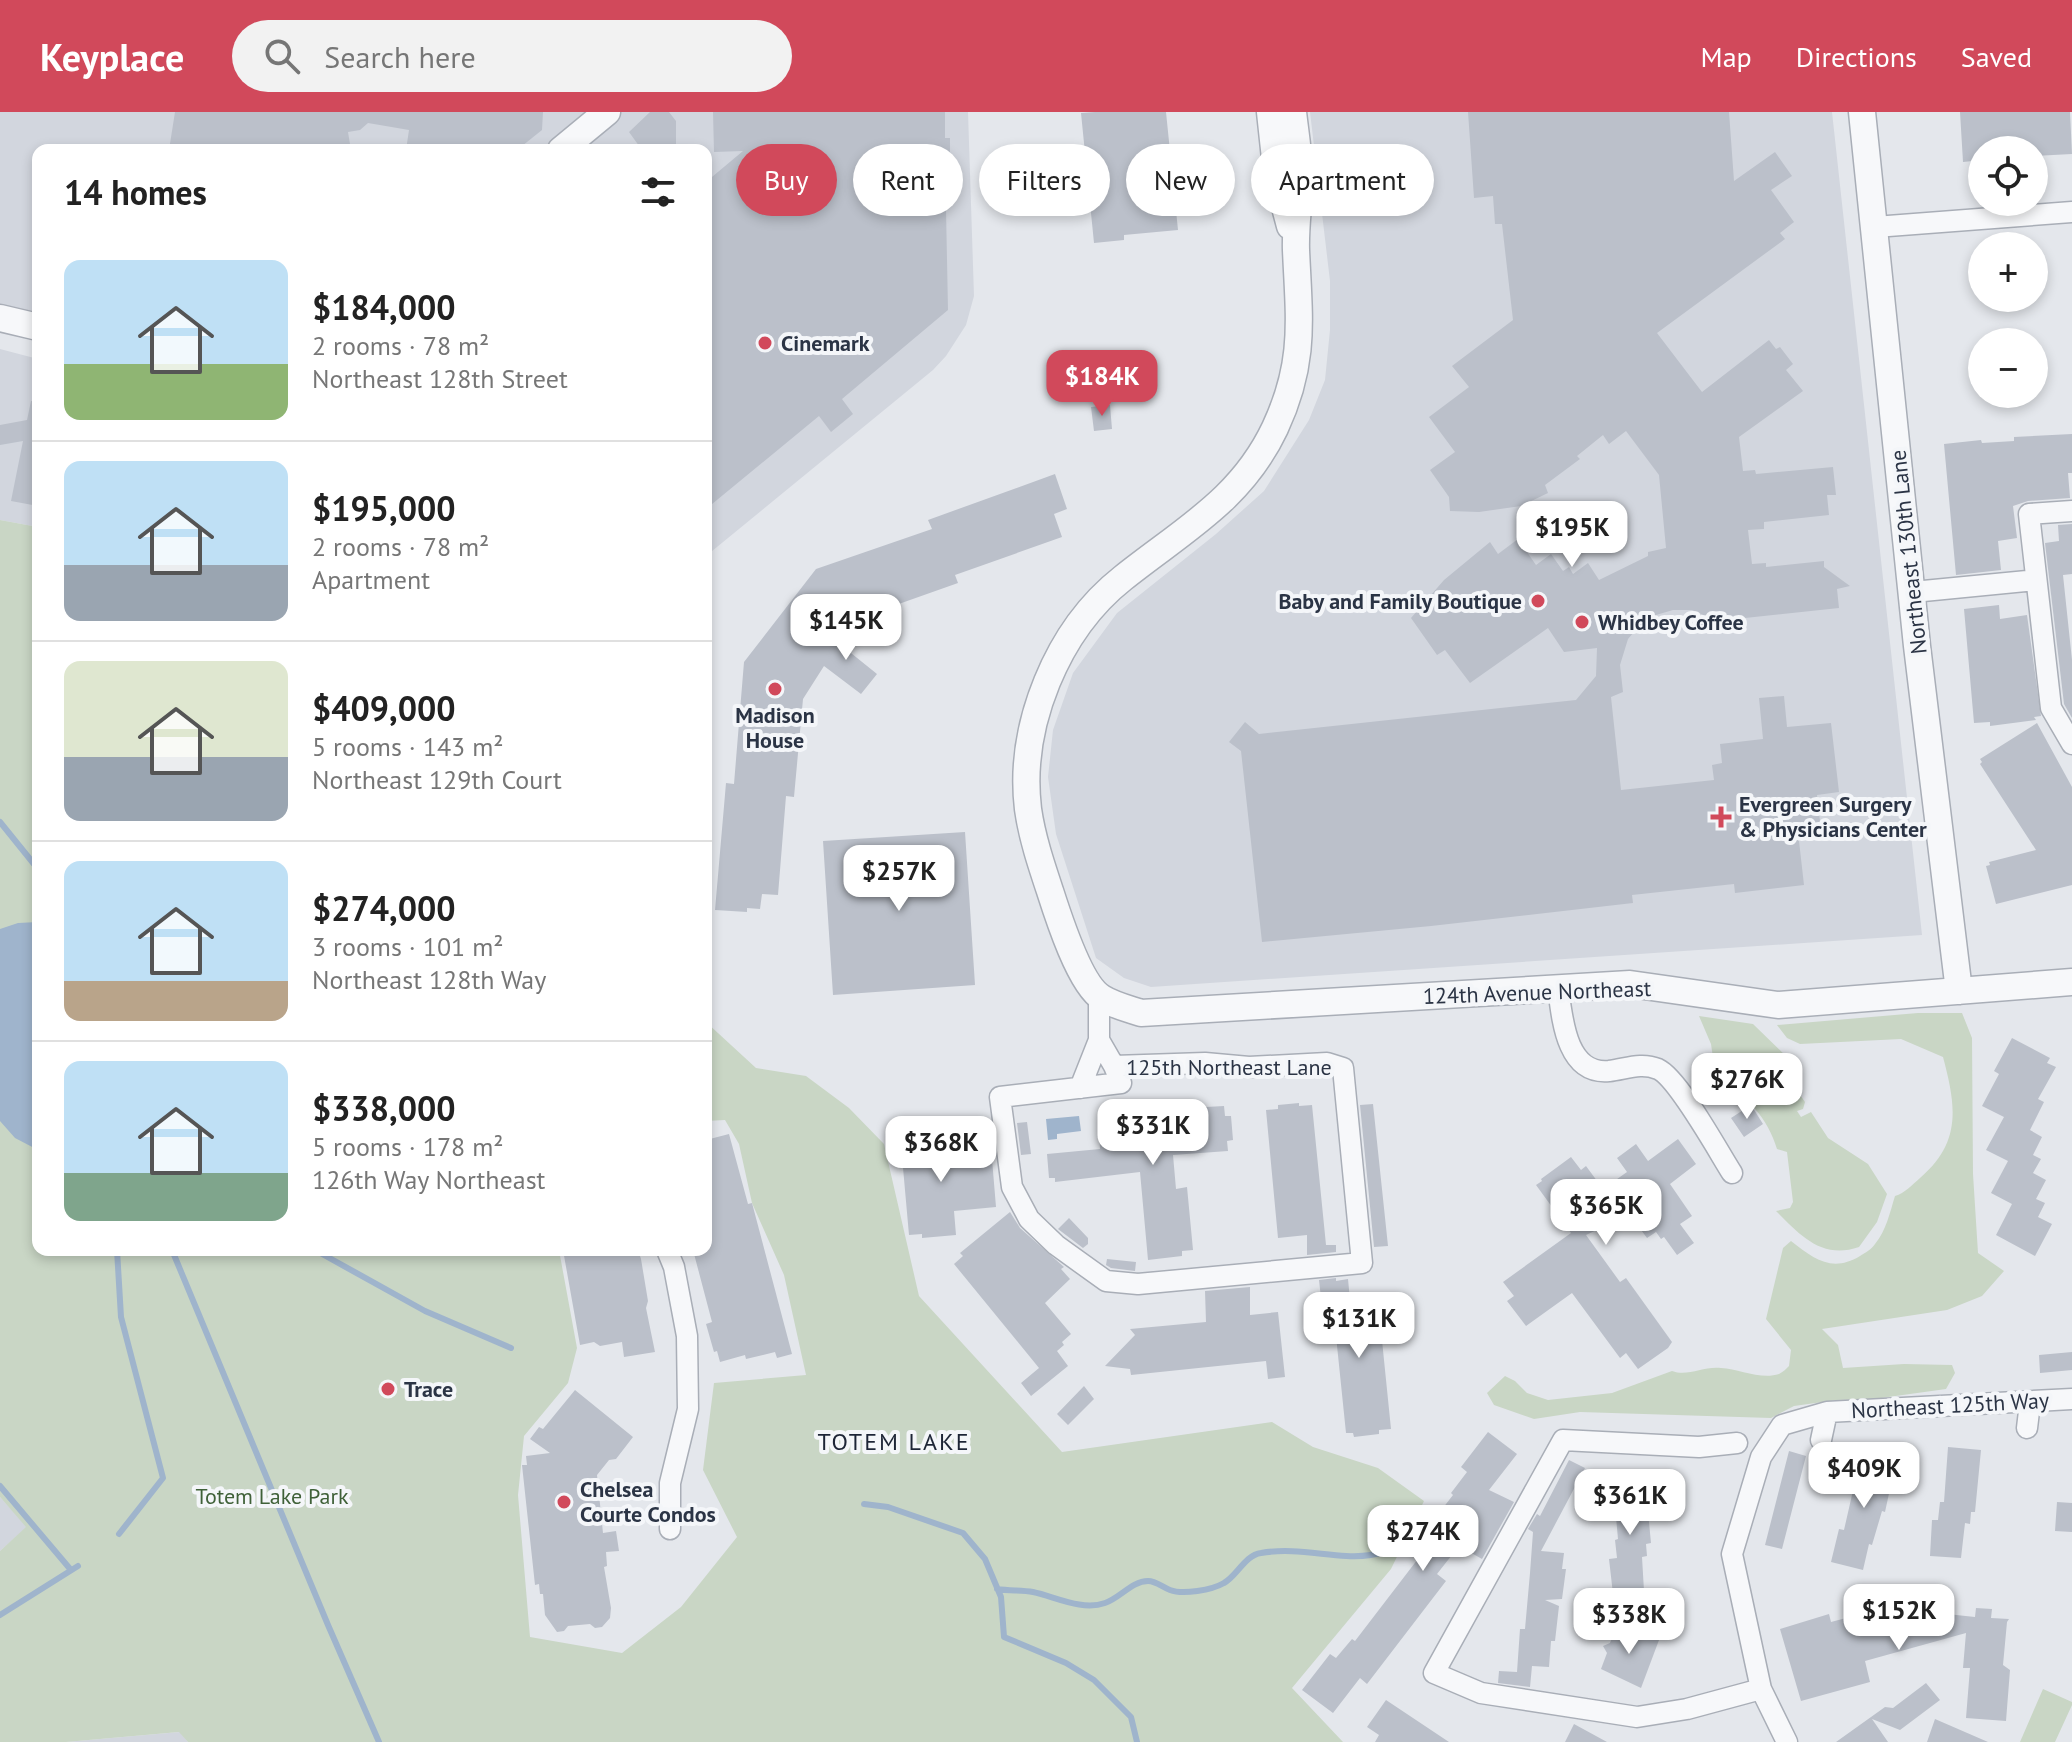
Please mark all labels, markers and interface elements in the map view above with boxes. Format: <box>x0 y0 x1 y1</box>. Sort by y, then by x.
search box <box>232 20 792 92</box>
text: Keyplace <box>40 32 184 81</box>
icon: search <box>260 34 304 78</box>
text: Search here <box>324 37 476 76</box>
text: Map <box>1701 38 1752 75</box>
text: Directions <box>1796 38 1917 75</box>
text: Saved <box>1961 38 2032 75</box>
map controls <box>1968 136 2048 408</box>
button: locate <box>1968 136 2048 216</box>
chip: Buy <box>736 144 837 216</box>
chip: Rent <box>853 144 963 216</box>
chip: Filters <box>979 144 1110 216</box>
chip: New <box>1126 144 1235 216</box>
chip: Apartment <box>1251 144 1434 216</box>
text: 14 homes <box>64 170 207 214</box>
icon: filters <box>636 170 680 214</box>
button: + <box>1968 232 2048 312</box>
text: $184,000 <box>312 285 456 329</box>
icon: home <box>128 292 224 388</box>
button: − <box>1968 328 2048 408</box>
text: 2 rooms · 78 m² <box>312 329 489 362</box>
place label: Cinemark <box>781 329 870 357</box>
marker: Cinemark <box>756 334 774 352</box>
pin: $184K <box>1046 350 1158 418</box>
text: $184K <box>1064 359 1140 392</box>
text: Northeast 128th Street <box>312 362 568 395</box>
street label: Northeast 130th Lane <box>1883 448 1933 656</box>
text: $195,000 <box>312 486 456 530</box>
icon: home <box>128 493 224 589</box>
pin: $195K <box>1516 501 1628 569</box>
text: $195K <box>1534 510 1610 543</box>
text: 2 rooms · 78 m² <box>312 530 489 563</box>
text: Apartment <box>312 563 430 596</box>
place label: Baby and Family Boutique <box>1278 587 1522 615</box>
marker: Baby and Family Boutique <box>1529 592 1547 610</box>
pin: $145K <box>790 594 902 662</box>
text: $145K <box>808 603 884 636</box>
place label: Whidbey Coffee <box>1598 608 1744 636</box>
marker: Whidbey Coffee <box>1573 613 1591 631</box>
marker: Madison House <box>766 680 784 698</box>
text: $409,000 <box>312 686 456 730</box>
icon: home <box>128 693 224 789</box>
place label: Madison House <box>735 701 815 754</box>
text: 5 rooms · 143 m² <box>312 730 504 763</box>
text: Northeast 129th Court <box>312 763 562 796</box>
place label: Evergreen Surgery & Physicians Center <box>1739 790 1927 843</box>
marker: Evergreen Surgery & Physicians Center <box>1710 806 1732 828</box>
pin: $257K <box>843 845 955 913</box>
text: $257K <box>861 854 937 887</box>
text: $274,000 <box>312 886 456 930</box>
icon: home <box>128 893 224 989</box>
text: 3 rooms · 101 m² <box>312 930 504 963</box>
text: Northeast 128th Way <box>312 963 546 996</box>
street label: 124th Avenue Northeast <box>1422 974 1652 1010</box>
street label: 125th Northeast Lane <box>1126 1053 1332 1081</box>
pin: $276K <box>1691 1053 1803 1121</box>
text: $276K <box>1709 1062 1785 1095</box>
text: $338,000 <box>312 1086 456 1130</box>
icon: home <box>128 1093 224 1189</box>
pin: $331K <box>1097 1099 1209 1167</box>
text: $331K <box>1115 1108 1191 1141</box>
pin: $368K <box>885 1116 997 1184</box>
text: $368K <box>903 1125 979 1158</box>
text: 5 rooms · 178 m² <box>312 1130 504 1163</box>
text: 126th Way Northeast <box>312 1163 545 1196</box>
pin: $365K <box>1550 1179 1662 1247</box>
text: $365K <box>1568 1188 1644 1221</box>
pin: $131K <box>1303 1292 1415 1360</box>
text: $131K <box>1321 1301 1397 1334</box>
place label: Trace <box>404 1375 453 1403</box>
marker: Trace <box>379 1380 397 1398</box>
street label: Northeast 125th Way <box>1850 1386 2050 1424</box>
district label: TOTEM LAKE <box>817 1426 971 1457</box>
pin: $409K <box>1808 1442 1920 1510</box>
text: $409K <box>1826 1451 1902 1484</box>
pin: $361K <box>1574 1469 1686 1537</box>
place label: Chelsea Courte Condos <box>580 1475 716 1528</box>
text: $361K <box>1592 1478 1668 1511</box>
park label: Totem Lake Park <box>196 1482 349 1510</box>
marker: Chelsea Courte Condos <box>555 1493 573 1511</box>
pin: $274K <box>1367 1505 1479 1573</box>
text: $274K <box>1385 1514 1461 1547</box>
pin: $152K <box>1843 1584 1955 1652</box>
pin: $338K <box>1573 1588 1685 1656</box>
text: $152K <box>1861 1593 1937 1626</box>
text: $338K <box>1591 1597 1667 1630</box>

